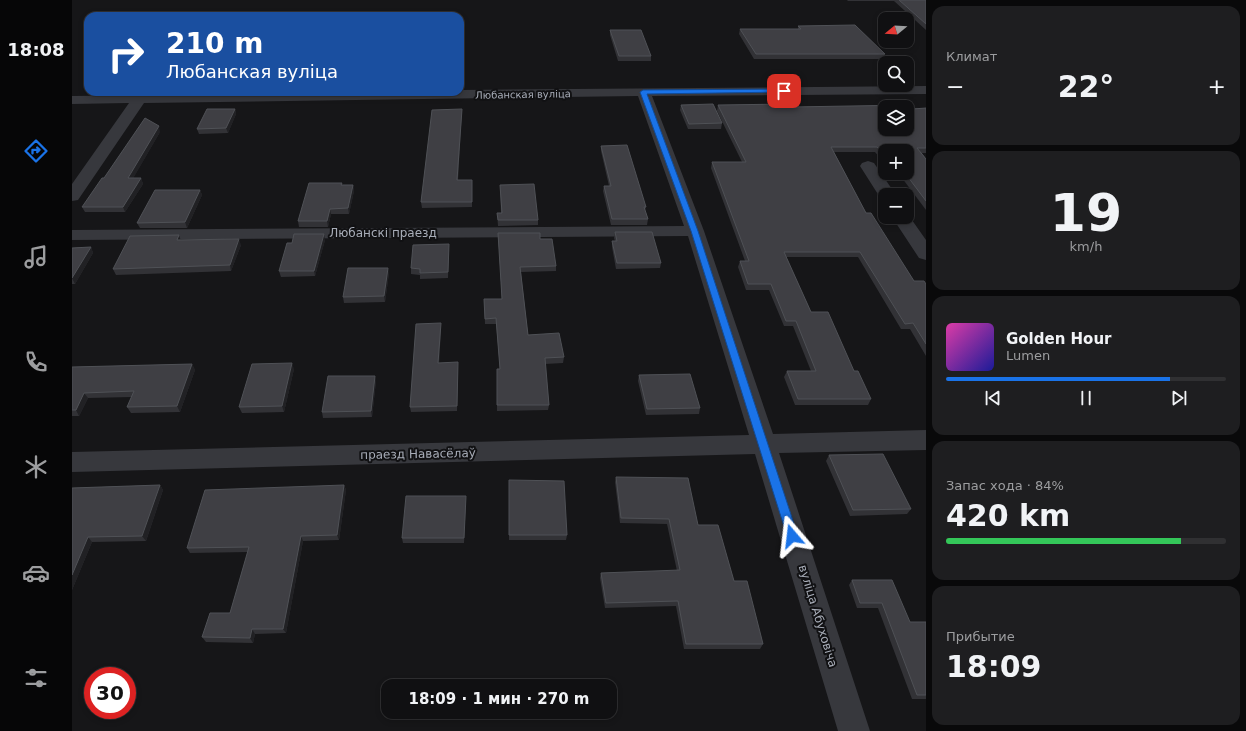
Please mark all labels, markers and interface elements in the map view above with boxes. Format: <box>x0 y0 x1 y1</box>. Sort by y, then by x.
north arrow <box>878 12 914 48</box>
map controls <box>878 12 914 224</box>
text: 210 m <box>166 27 263 60</box>
icon: right <box>100 28 152 80</box>
text: 18:08 <box>7 39 65 60</box>
text: Климат <box>946 49 997 64</box>
button: search <box>878 56 914 92</box>
text: Любанская вуліца <box>166 61 338 82</box>
text: 22° <box>1058 69 1114 104</box>
pin <box>767 74 801 108</box>
text: − <box>946 74 964 99</box>
text: + <box>1208 74 1226 99</box>
icon: arrive <box>773 80 795 102</box>
street label: Любанская вуліца <box>475 88 571 101</box>
button: layers <box>878 100 914 136</box>
icon: directions <box>22 137 50 165</box>
button: + <box>878 144 914 180</box>
text: 19 <box>1050 183 1122 243</box>
button: − <box>878 188 914 224</box>
street label: Любанскі праезд <box>329 226 437 240</box>
text: km/h <box>1070 239 1102 254</box>
icon: music <box>22 243 50 271</box>
text: Golden Hour <box>1006 330 1112 348</box>
icon: phone <box>22 348 50 376</box>
text: Lumen <box>1006 348 1050 363</box>
icon: previous <box>982 387 1004 409</box>
icon: pause <box>1075 387 1097 409</box>
icon: next <box>1168 387 1190 409</box>
street label: праезд Навасёлаў <box>360 446 476 462</box>
icon: climate <box>22 453 50 481</box>
text: Запас хода · 84% <box>946 478 1064 493</box>
text: 420 km <box>946 498 1070 533</box>
position arrow <box>771 515 813 557</box>
icon: car <box>22 559 50 587</box>
street label: вуліца Абуховіча <box>796 563 840 669</box>
text: Прибытие <box>946 629 1015 644</box>
text: 18:09 <box>946 649 1042 684</box>
icon: filters <box>22 664 50 692</box>
speed limit sign: 30 <box>84 667 136 719</box>
text: 18:09 · 1 мин · 270 m <box>409 690 590 708</box>

